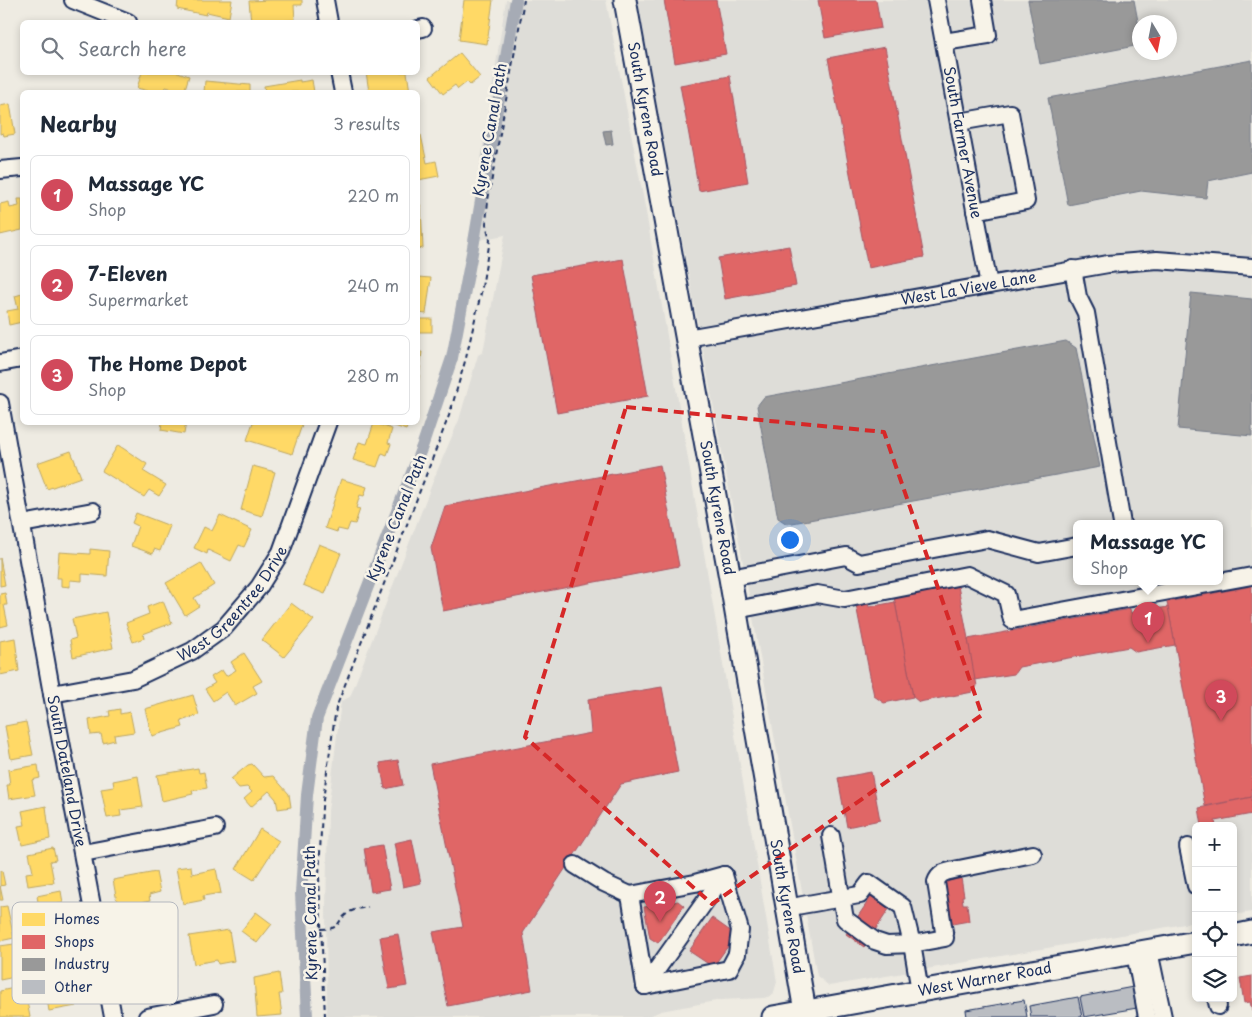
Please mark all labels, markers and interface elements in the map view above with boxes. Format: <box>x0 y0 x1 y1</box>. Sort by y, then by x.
north arrow <box>1132 15 1177 60</box>
search box <box>20 20 420 75</box>
icon: search <box>38 34 66 62</box>
text: Search here <box>78 34 187 62</box>
street label: South Kyrene Road <box>623 40 670 178</box>
street label: Kyrene Canal Path <box>465 61 512 198</box>
street label: South Farmer Avenue <box>939 64 989 220</box>
text: Nearby <box>40 107 117 139</box>
text: 3 results <box>333 111 400 135</box>
text: Massage YC <box>88 169 204 197</box>
text: 1 <box>53 183 61 207</box>
text: 220 m <box>348 183 399 207</box>
text: Shop <box>88 197 126 221</box>
text: 7-Eleven <box>88 259 168 287</box>
street label: West La Vieve Lane <box>899 264 1038 310</box>
text: 2 <box>51 273 63 297</box>
text: 240 m <box>347 273 399 297</box>
text: Supermarket <box>88 287 188 311</box>
text: The Home Depot <box>88 349 247 377</box>
text: 3 <box>52 363 62 387</box>
text: 280 m <box>347 363 399 387</box>
text: Shop <box>88 377 126 401</box>
street label: South Kyrene Road <box>695 438 742 577</box>
street label: Kyrene Canal Path <box>360 450 432 584</box>
popup <box>1073 520 1223 585</box>
your location <box>777 527 803 553</box>
text: Massage YC <box>1090 527 1206 555</box>
street label: West Greentree Drive <box>173 543 292 667</box>
text: Shop <box>1090 555 1128 579</box>
pin: 1 <box>1132 602 1164 643</box>
pin: 3 <box>1205 680 1237 721</box>
street label: South Dateland Drive <box>42 693 94 849</box>
map controls <box>1192 822 1237 1002</box>
button: + <box>1192 822 1237 867</box>
street label: South Kyrene Road <box>765 837 811 976</box>
street label: Kyrene Canal Path <box>297 845 322 981</box>
button: − <box>1192 867 1237 912</box>
pin: 2 <box>644 881 676 922</box>
legend <box>12 902 178 1004</box>
text: Homes <box>54 908 100 929</box>
button: locate <box>1192 912 1237 957</box>
text: Shops <box>54 931 94 952</box>
text: Industry <box>54 953 109 974</box>
street label: West Warner Road <box>916 955 1053 1001</box>
button: layers <box>1192 957 1237 1002</box>
text: Other <box>54 976 93 997</box>

